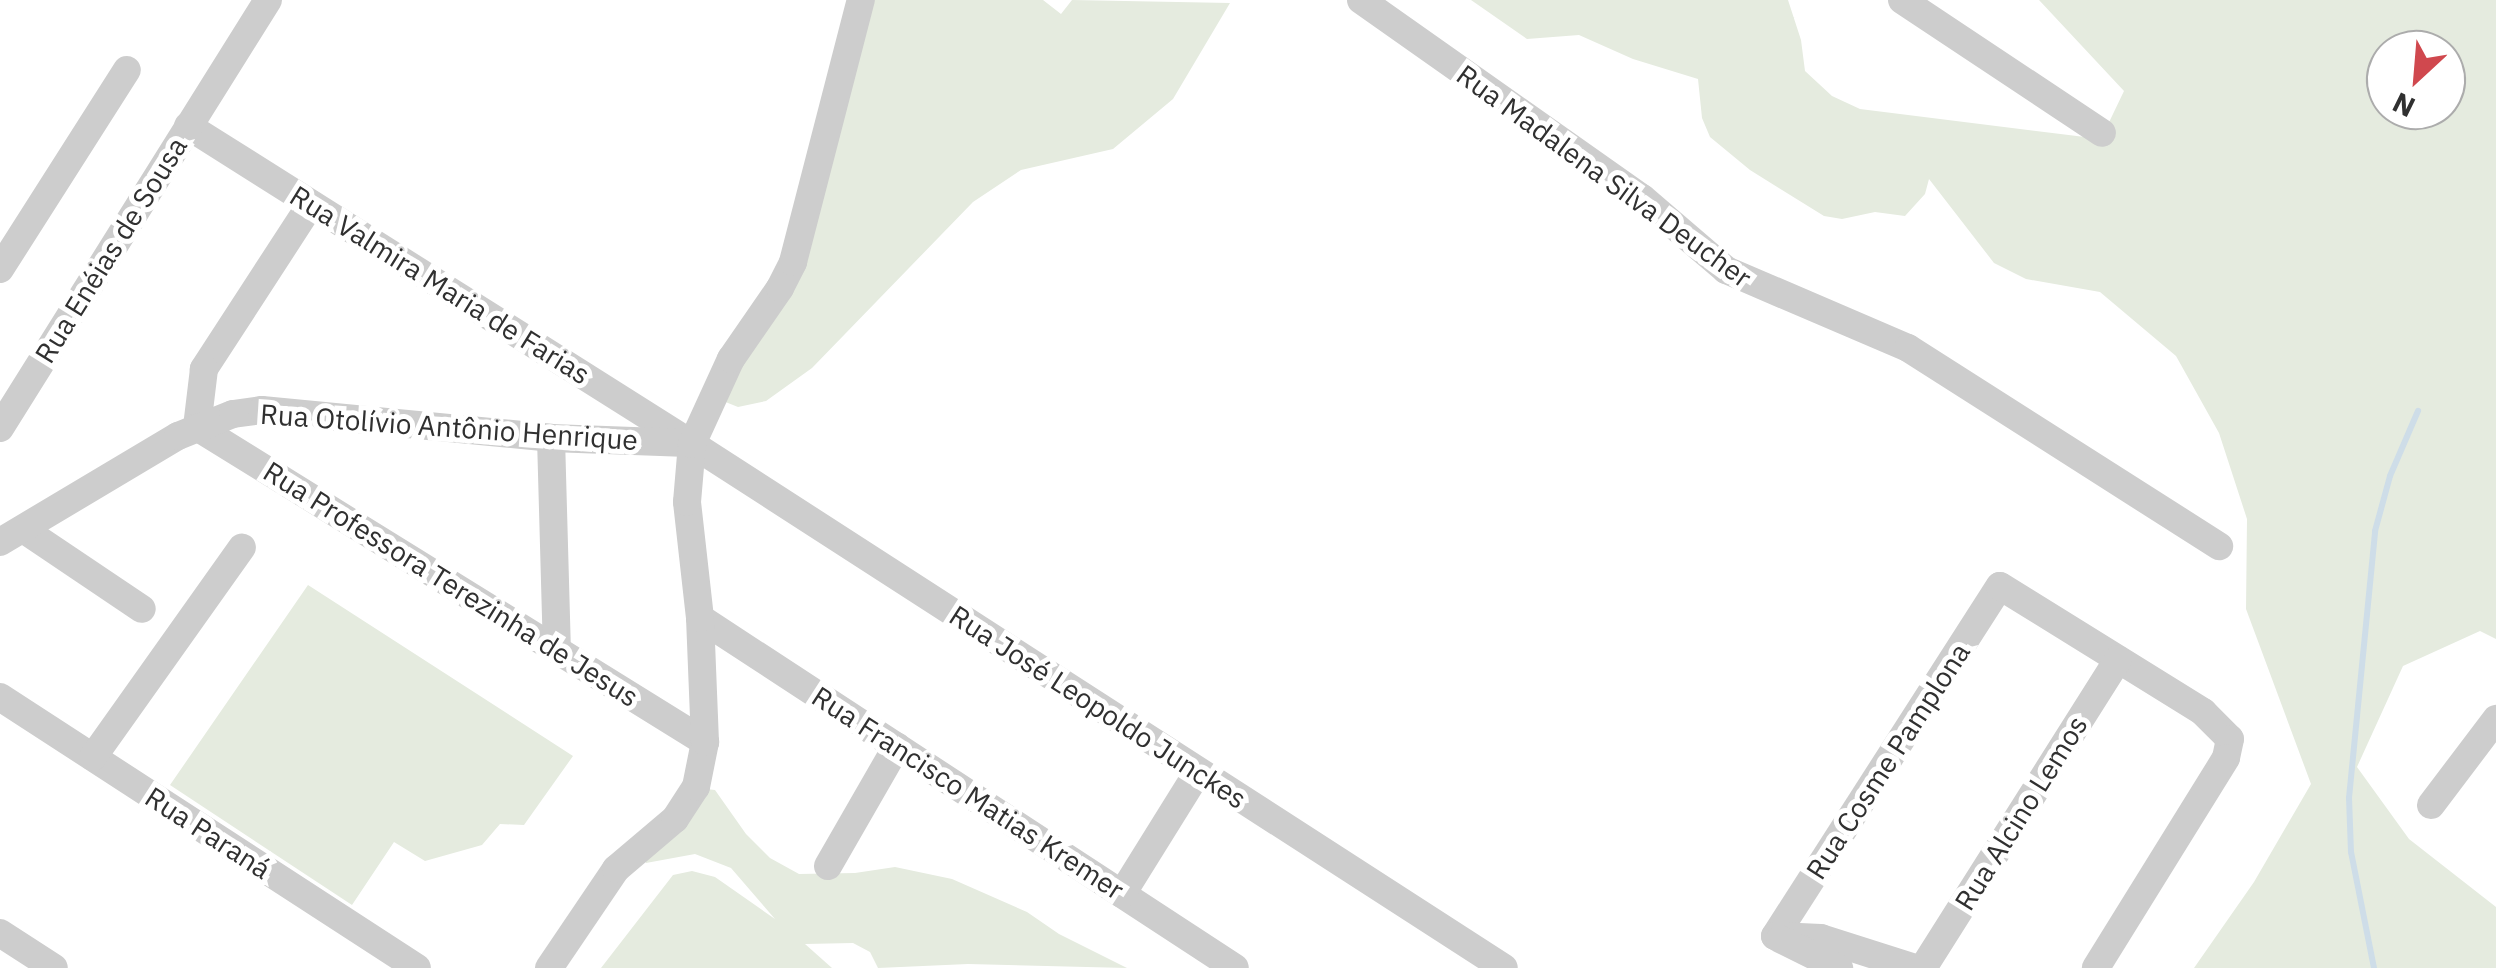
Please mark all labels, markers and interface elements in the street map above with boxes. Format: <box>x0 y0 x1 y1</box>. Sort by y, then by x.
north arrow <box>2366 30 2466 130</box>
street label: Rua Madalena Silva Deucher <box>1450 58 1758 294</box>
text: N <box>2386 85 2421 127</box>
street label: Rua Enéias de Sousa <box>28 131 194 369</box>
street label: Rua Valmira Maria de Farias <box>284 179 596 391</box>
street label: Rua Otolívio Antônio Henrique <box>259 397 639 457</box>
street label: Rua Professora Terezinha de Jesus <box>257 454 645 714</box>
street label: Rua José Leopoldo Junckes <box>943 598 1253 816</box>
street label: Rua Cosme Pamplona <box>1799 637 1977 885</box>
street label: Rua Francisco Matias Kremer <box>806 679 1130 907</box>
street label: Rua Alcino Lemos <box>1948 709 2094 917</box>
street label: Rua Paraná <box>139 780 277 886</box>

